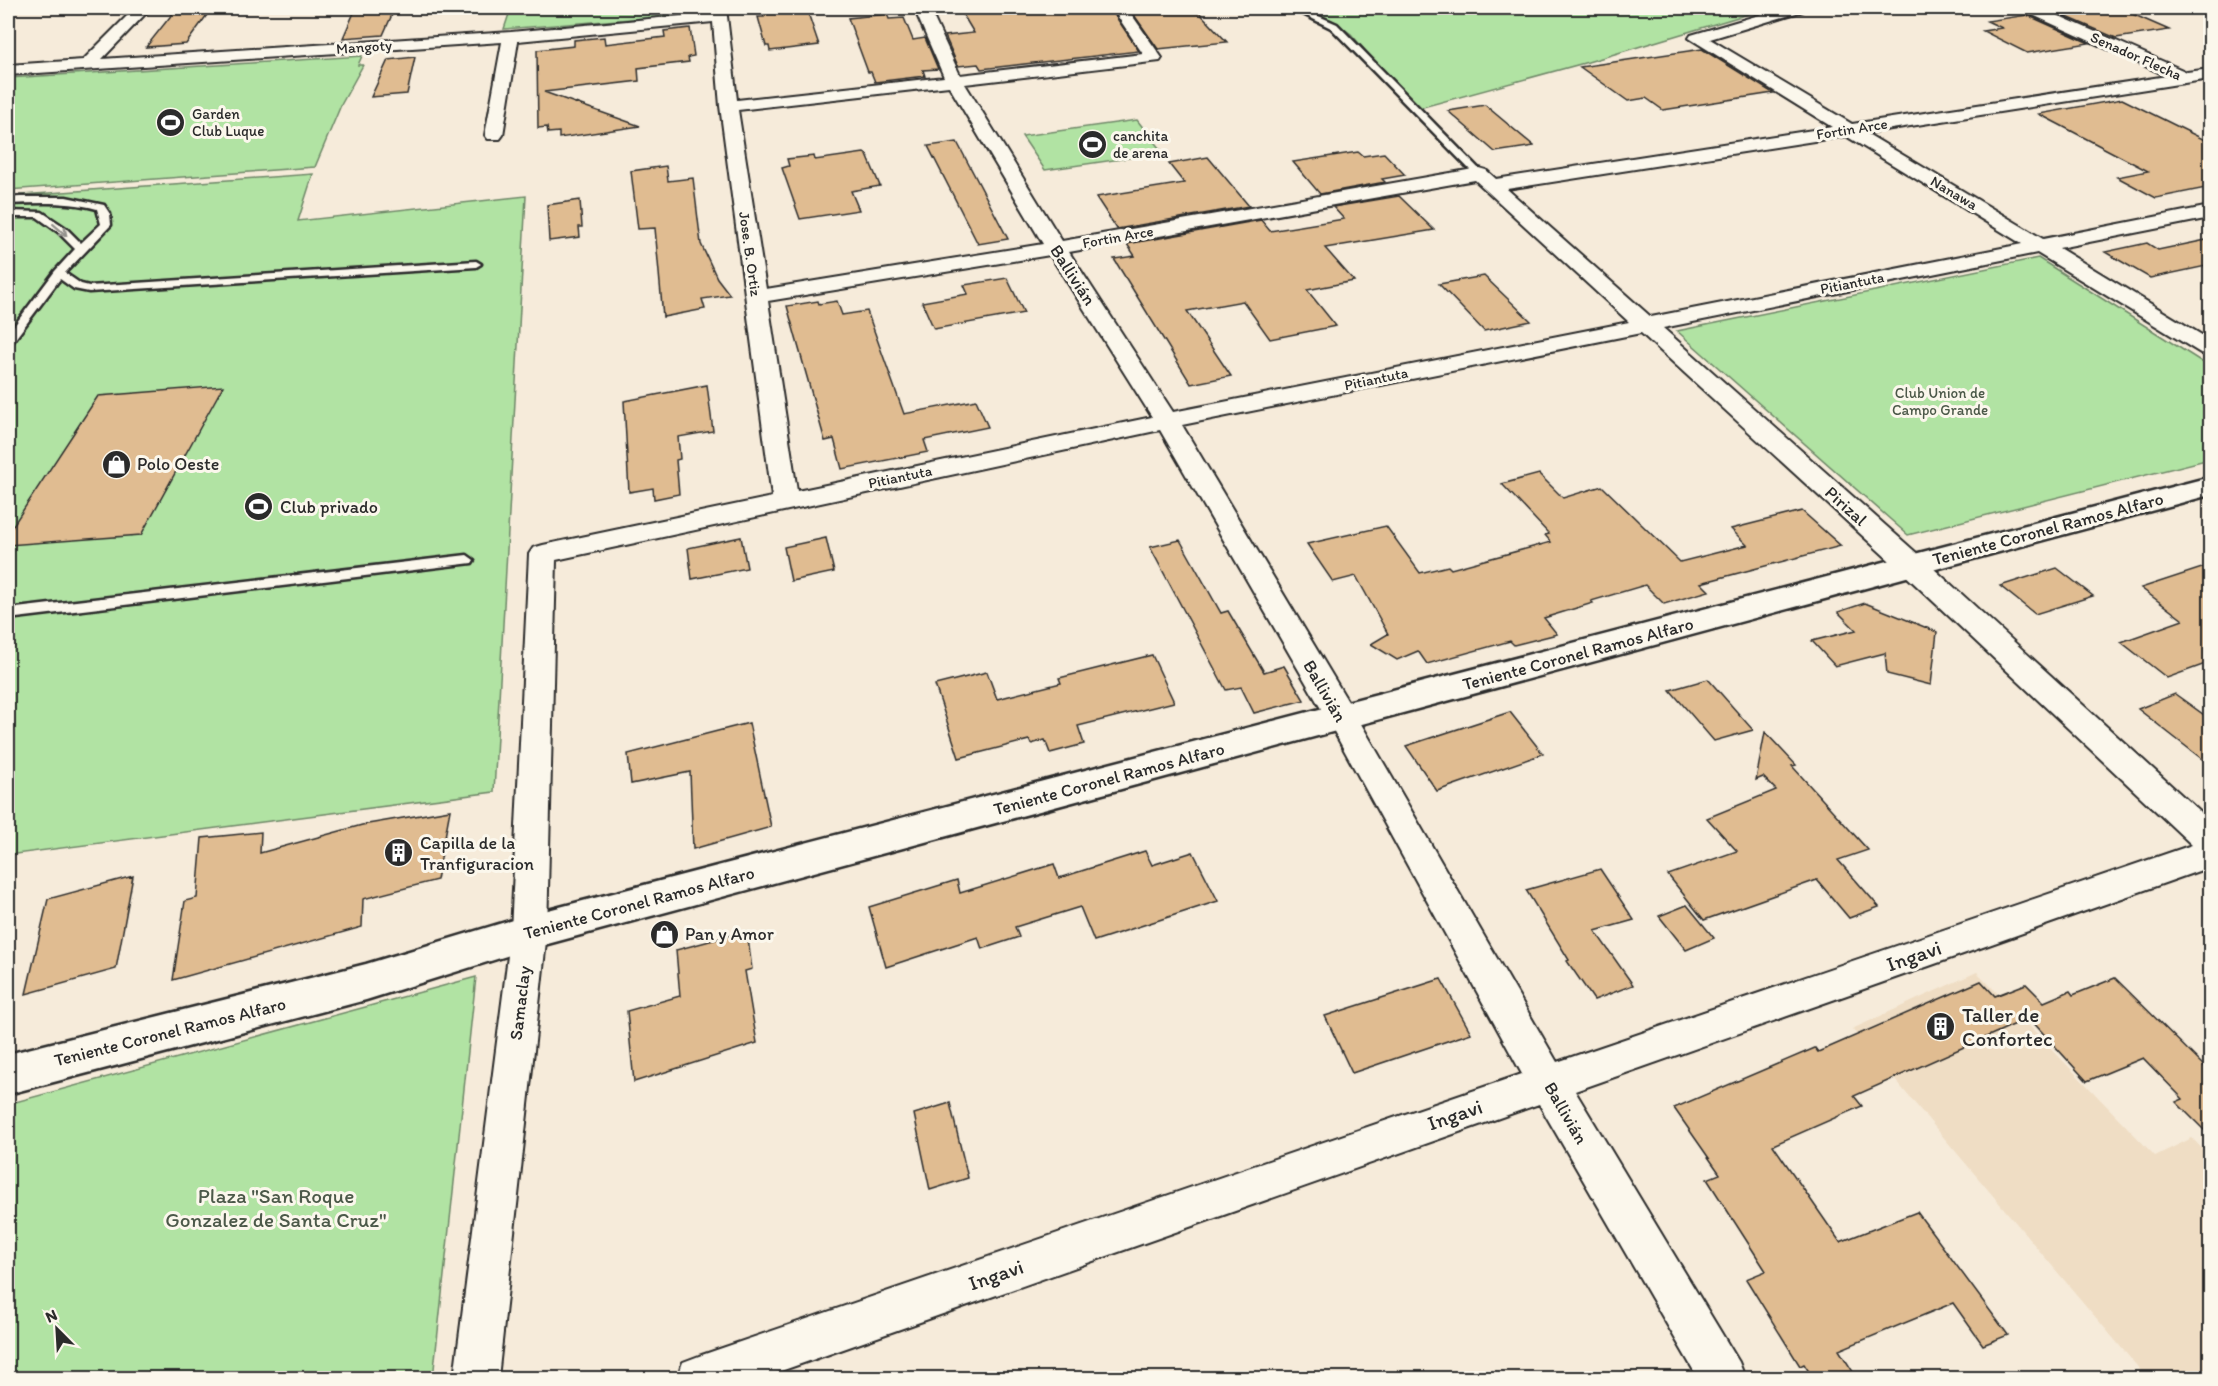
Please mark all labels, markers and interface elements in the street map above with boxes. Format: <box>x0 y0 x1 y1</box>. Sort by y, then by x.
street label: Senador Flecha <box>2088 28 2185 84</box>
street label: Mangoty <box>335 36 393 58</box>
place label: Garden Club Luque <box>192 105 264 140</box>
sports icon: Garden Club Luque <box>155 107 187 139</box>
street label: Fortin Arce <box>1815 114 1889 144</box>
place label: canchita de arena <box>1113 127 1169 162</box>
sports icon: canchita de arena <box>1076 129 1108 161</box>
street label: Nanawa <box>1927 172 1981 214</box>
street label: Jose. B. Ortiz <box>735 210 765 298</box>
street label: Fortin Arce <box>1081 222 1155 252</box>
one-way arrow <box>53 223 68 237</box>
street label: Ballivián <box>1045 240 1101 310</box>
street label: Pitiantuta <box>1819 268 1886 298</box>
street label: Pitiantuta <box>1343 363 1410 395</box>
park label: Club Union de Campo Grande <box>1892 384 1988 419</box>
shop icon: Polo Oeste <box>100 448 132 480</box>
place label: Polo Oeste <box>137 453 219 475</box>
street label: Pitiantuta <box>867 461 934 493</box>
street label: Pirizal <box>1820 481 1872 531</box>
street label: Teniente Coronel Ramos Alfaro <box>1930 488 2166 570</box>
sports icon: Club privado <box>243 491 275 523</box>
place label: Club privado <box>280 496 378 518</box>
street label: Teniente Coronel Ramos Alfaro <box>1460 613 1696 695</box>
street label: Ballivián <box>1298 656 1352 726</box>
street label: Teniente Coronel Ramos Alfaro <box>991 738 1227 820</box>
place label: Capilla de la Tranfiguracion <box>420 832 534 875</box>
building icon: Capilla de la Tranfiguracion <box>383 837 415 869</box>
street label: Teniente Coronel Ramos Alfaro <box>521 862 757 944</box>
shop icon: Pan y Amor <box>648 918 680 950</box>
place label: Pan y Amor <box>685 923 775 945</box>
street label: Ingavi <box>1883 935 1945 977</box>
street label: Samaclay <box>505 964 536 1041</box>
street label: Teniente Coronel Ramos Alfaro <box>52 993 288 1071</box>
place label: Taller de Confortec <box>1962 1002 2053 1051</box>
building icon: Taller de Confortec <box>1925 1011 1957 1043</box>
street label: Ballivián <box>1539 1078 1593 1148</box>
street label: Ingavi <box>1424 1094 1486 1136</box>
park label: Plaza "San Roque Gonzalez de Santa Cruz" <box>165 1183 387 1232</box>
street label: Ingavi <box>965 1254 1027 1296</box>
north arrow <box>27 1299 87 1359</box>
text: N <box>42 1305 60 1327</box>

